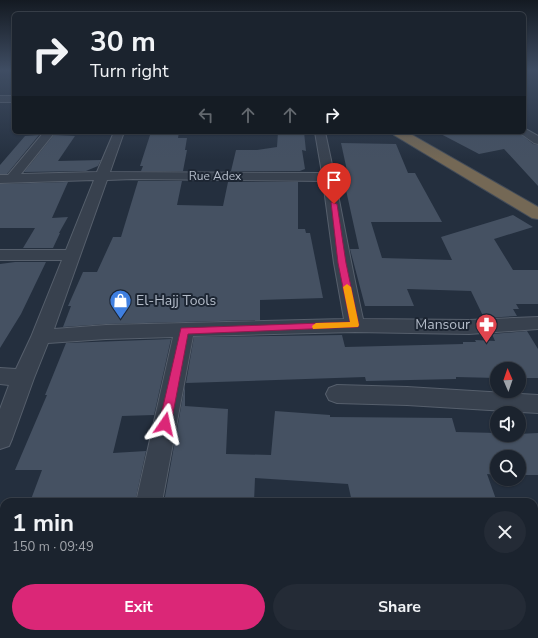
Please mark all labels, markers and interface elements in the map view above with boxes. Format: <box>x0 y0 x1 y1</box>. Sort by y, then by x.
text: 30 m <box>90 23 156 61</box>
icon: right <box>24 28 76 80</box>
text: Turn right <box>90 59 169 83</box>
icon: left <box>195 104 217 126</box>
icon: ahead <box>237 104 259 126</box>
icon: ahead <box>279 104 301 126</box>
icon: right <box>321 104 343 126</box>
pin <box>317 163 351 204</box>
street label: Rue Adex <box>189 168 242 184</box>
icon: arrive <box>323 169 345 191</box>
shop icon: El-Hajj Tools <box>107 287 133 320</box>
place label: El-Hajj Tools <box>136 291 216 310</box>
pharmacy icon: Mansour <box>473 311 499 344</box>
place label: Mansour <box>415 315 470 334</box>
north arrow <box>490 362 526 398</box>
map controls <box>490 362 526 486</box>
position arrow <box>144 403 186 445</box>
button: sound <box>490 406 526 442</box>
button: search <box>490 450 526 486</box>
text: 1 min <box>12 507 74 539</box>
button: close <box>484 511 526 553</box>
text: 150 m · 09:49 <box>12 538 94 556</box>
button: Exit <box>12 584 265 630</box>
button: Share <box>273 584 526 630</box>

